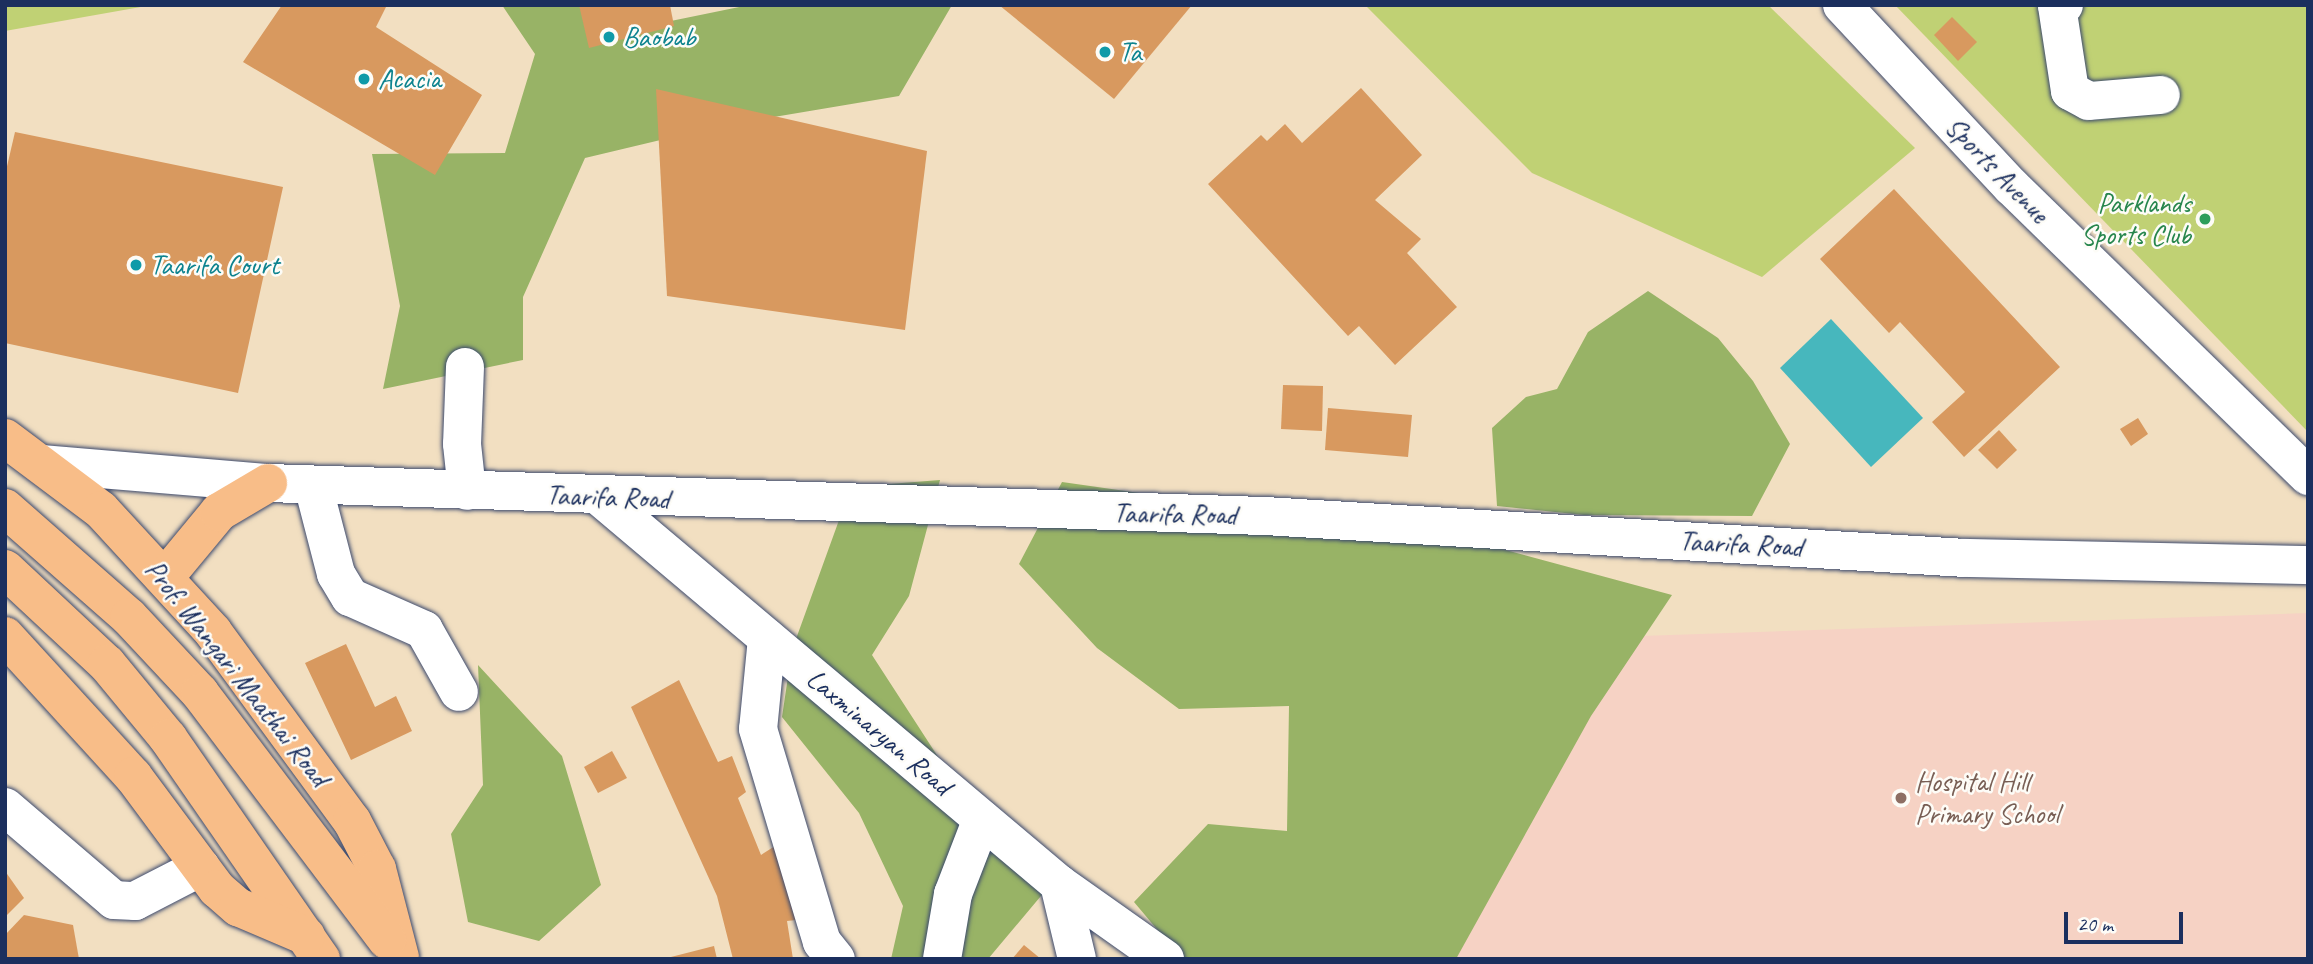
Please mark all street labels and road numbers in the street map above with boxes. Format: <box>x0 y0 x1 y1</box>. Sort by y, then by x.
street label: Sports Avenue <box>1938 110 2056 230</box>
street label: Taarifa Road <box>546 478 670 516</box>
street label: Taarifa Road <box>1113 496 1237 532</box>
street label: Taarifa Road <box>1679 524 1803 564</box>
street label: Prof. Wangari Maathai Road <box>138 553 336 793</box>
street label: Laxminaryan Road <box>800 662 958 802</box>

